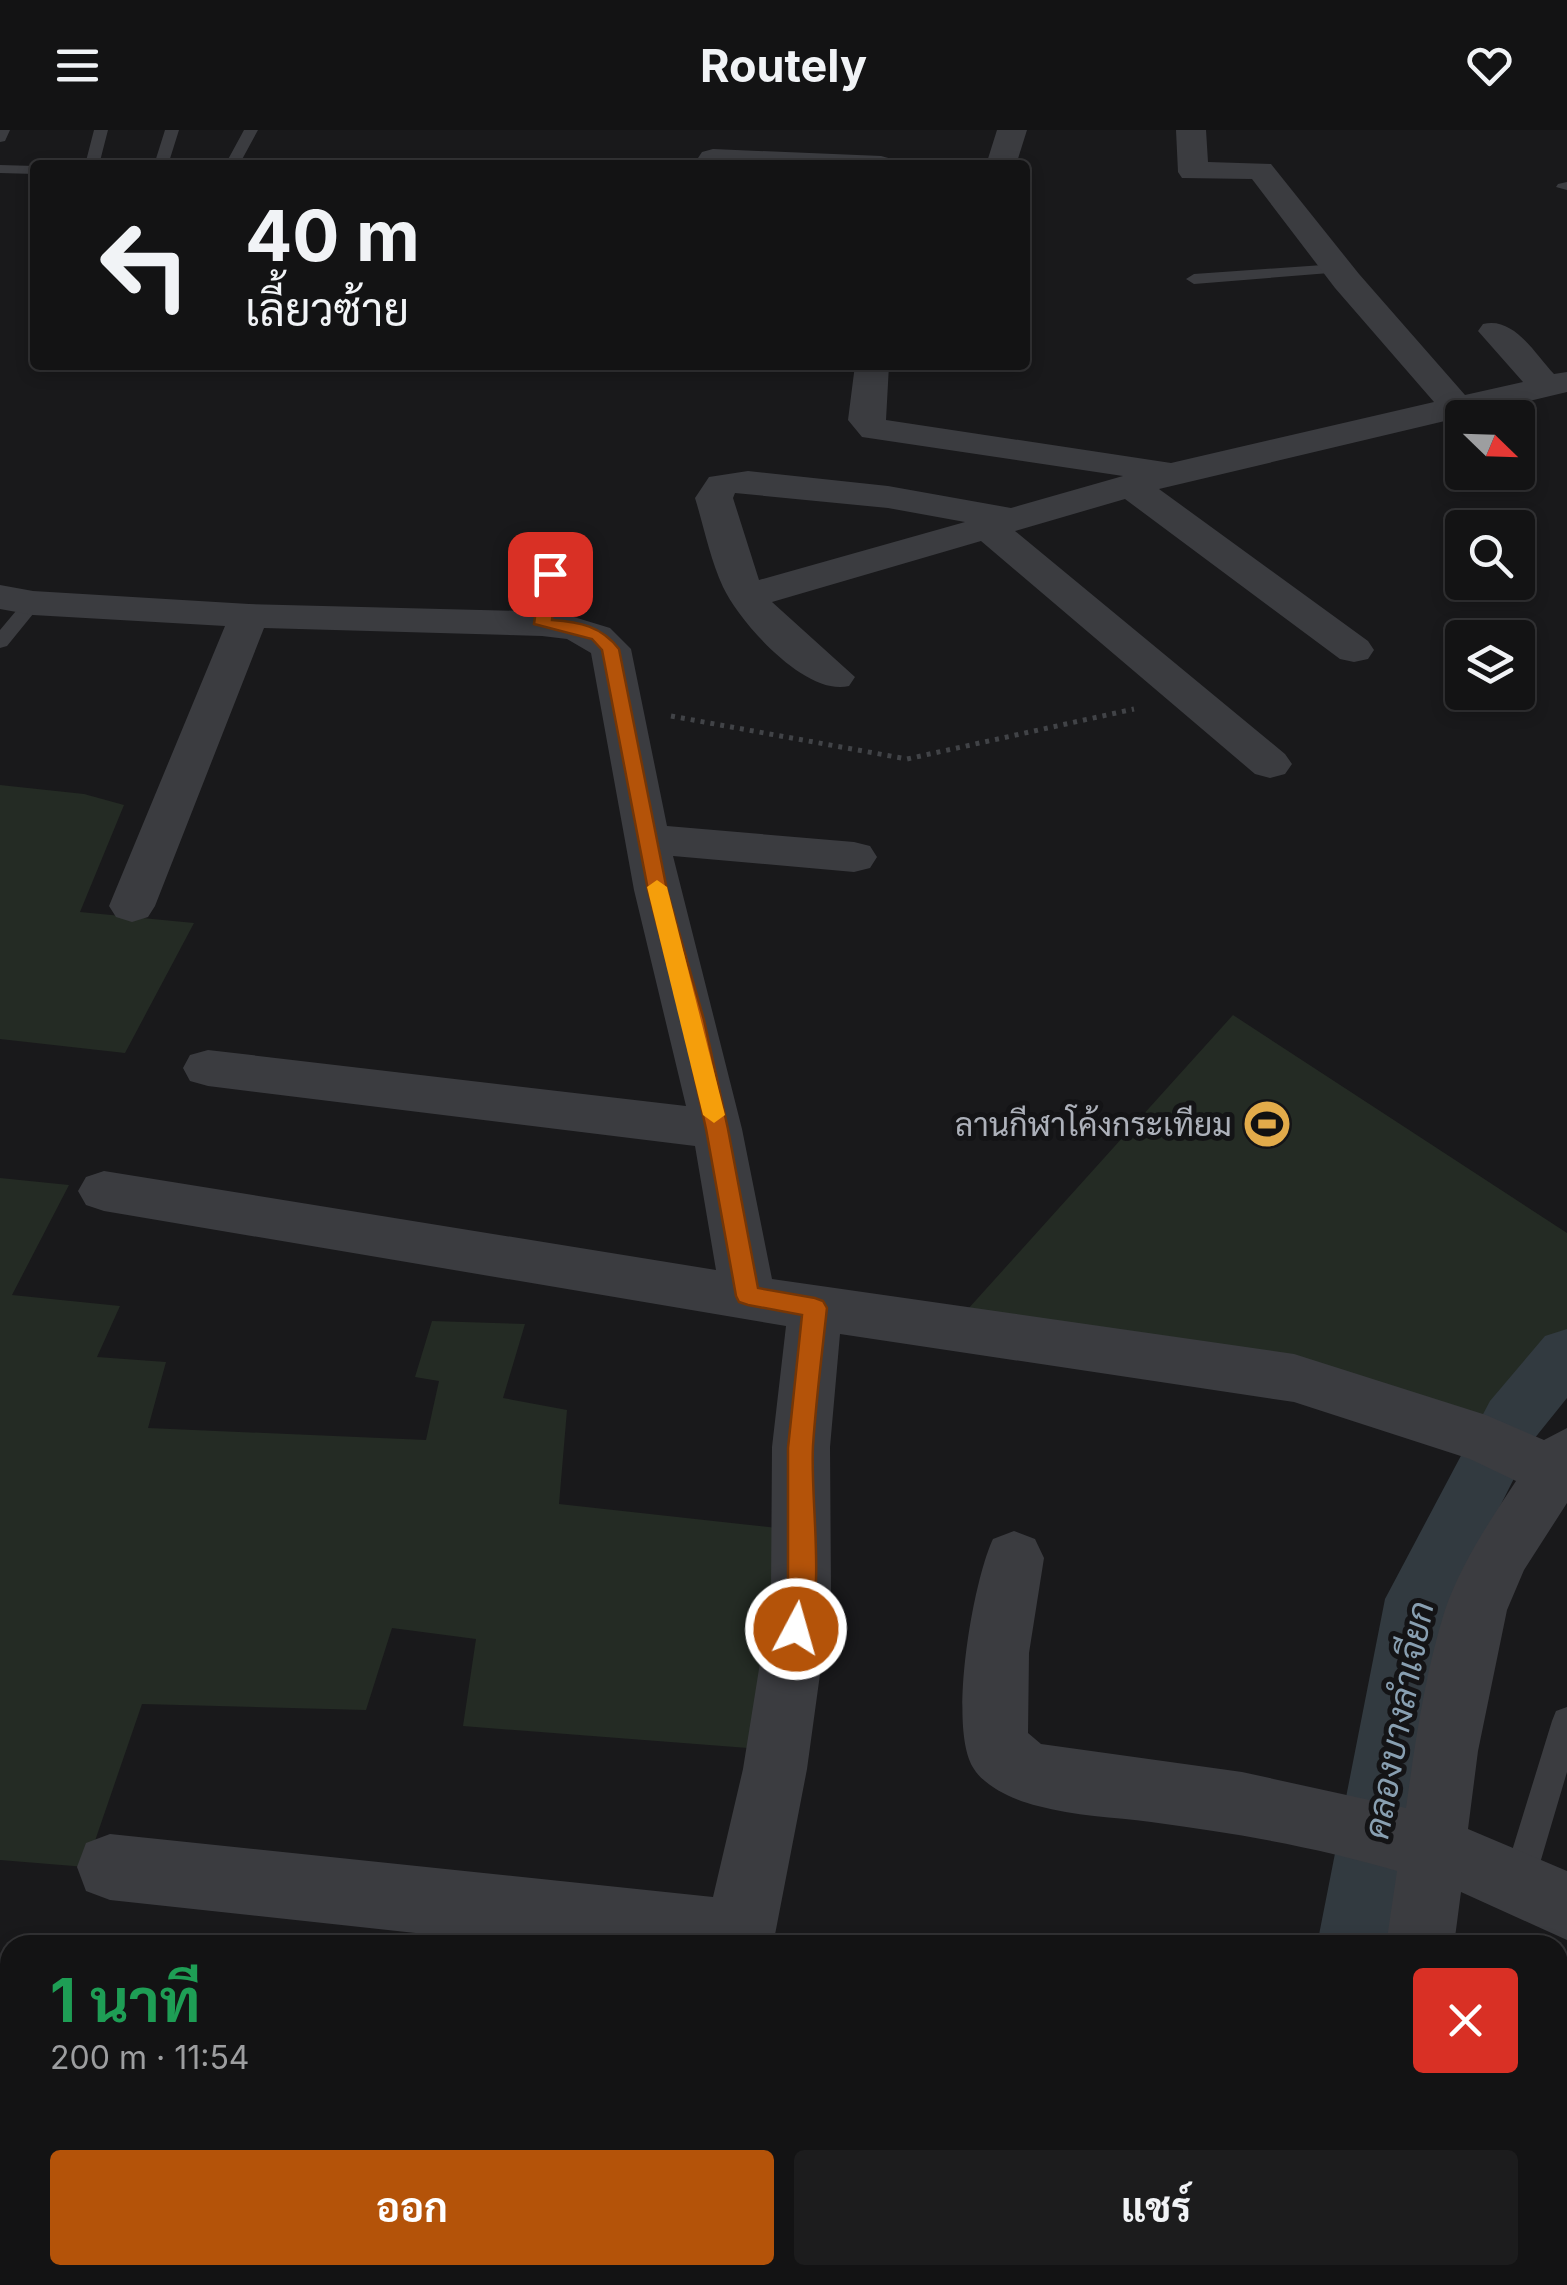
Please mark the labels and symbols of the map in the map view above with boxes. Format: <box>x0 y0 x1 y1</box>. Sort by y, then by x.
north arrow <box>1445 400 1535 490</box>
pin <box>508 532 593 617</box>
sports icon: ลานกีฬาโค้งกระเทียม <box>1241 1098 1293 1150</box>
place label: ลานกีฬาโค้งกระเทียม <box>955 1104 1232 1144</box>
position arrow <box>744 1577 848 1681</box>
water label: คลองบางลำเจียก <box>1353 1597 1442 1842</box>

